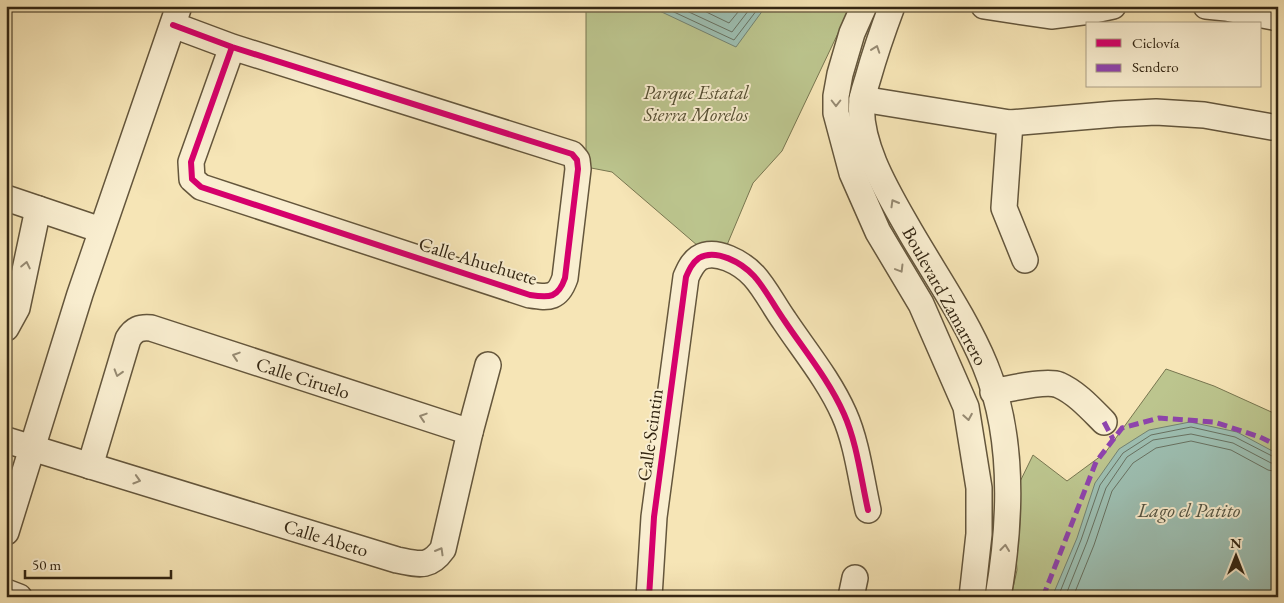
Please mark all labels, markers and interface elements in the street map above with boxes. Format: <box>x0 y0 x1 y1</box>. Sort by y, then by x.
legend <box>1086 22 1262 88</box>
text: Ciclovía <box>1132 33 1179 52</box>
one-way arrow <box>871 45 881 54</box>
text: Sendero <box>1132 57 1179 76</box>
park label: Parque Estatal Sierra Morelos <box>643 80 749 127</box>
one-way arrow <box>831 100 841 107</box>
one-way arrow <box>890 200 900 209</box>
street label: Boulevard Zamarrero <box>896 222 994 370</box>
street label: Calle Ahuehuete <box>416 231 540 291</box>
one-way arrow <box>20 261 31 270</box>
one-way arrow <box>894 264 904 273</box>
one-way arrow <box>232 351 240 361</box>
street label: Calle Ciruelo <box>253 351 353 405</box>
one-way arrow <box>113 368 123 376</box>
street label: Calle Scintin <box>631 387 669 483</box>
one-way arrow <box>962 412 972 421</box>
one-way arrow <box>420 413 428 423</box>
one-way arrow <box>132 474 141 484</box>
water label: Lago el Patito <box>1137 497 1241 523</box>
street label: Calle Abeto <box>281 513 371 563</box>
north arrow <box>1212 530 1262 580</box>
text: N <box>1230 534 1242 552</box>
one-way arrow <box>999 544 1010 552</box>
scale bar <box>25 548 171 580</box>
one-way arrow <box>434 548 444 557</box>
text: 50 m <box>32 555 61 574</box>

